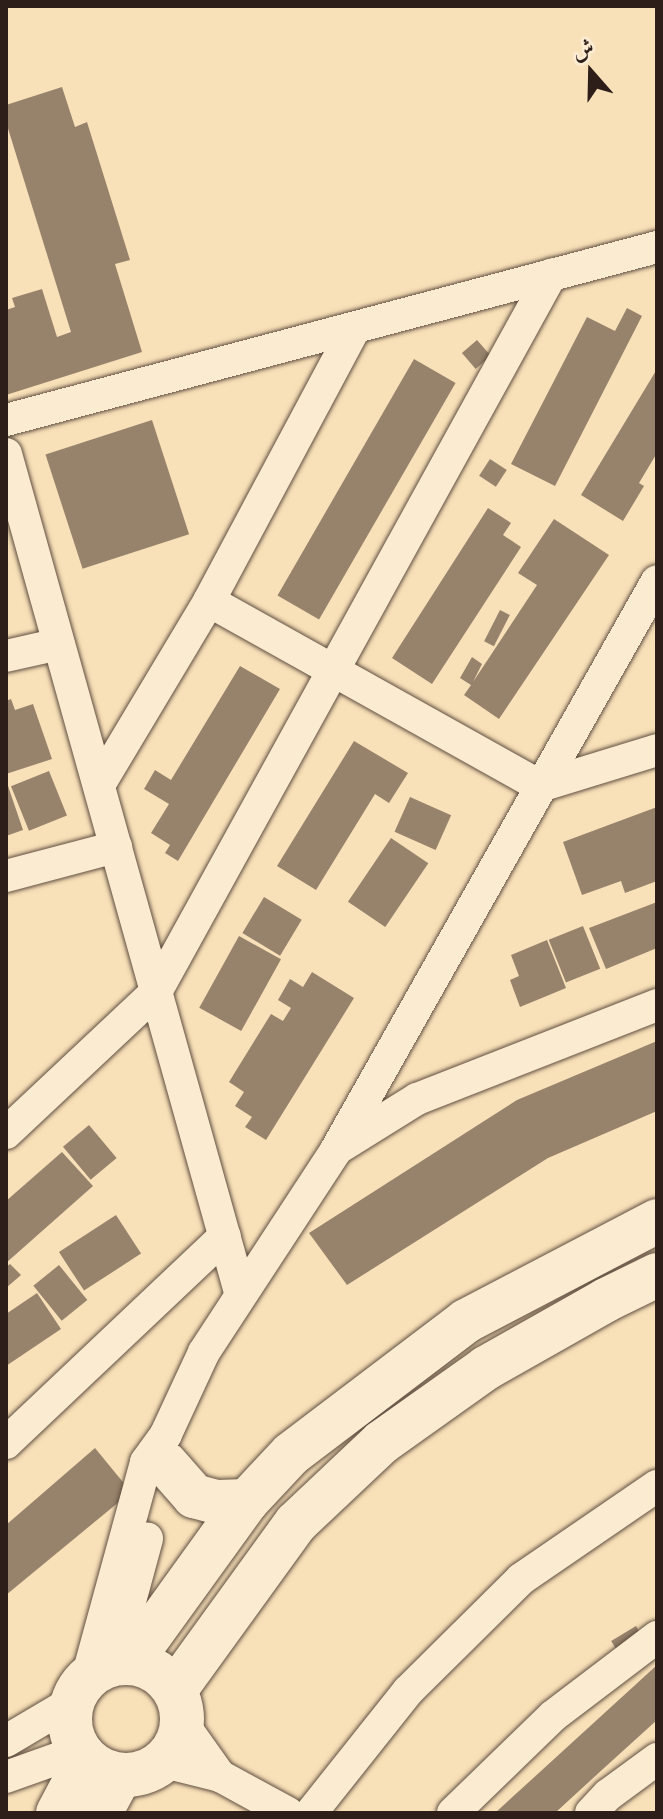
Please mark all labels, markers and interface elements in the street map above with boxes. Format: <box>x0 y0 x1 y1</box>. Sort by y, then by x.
north arrow <box>551 32 631 112</box>
text: ش <box>568 33 598 66</box>

